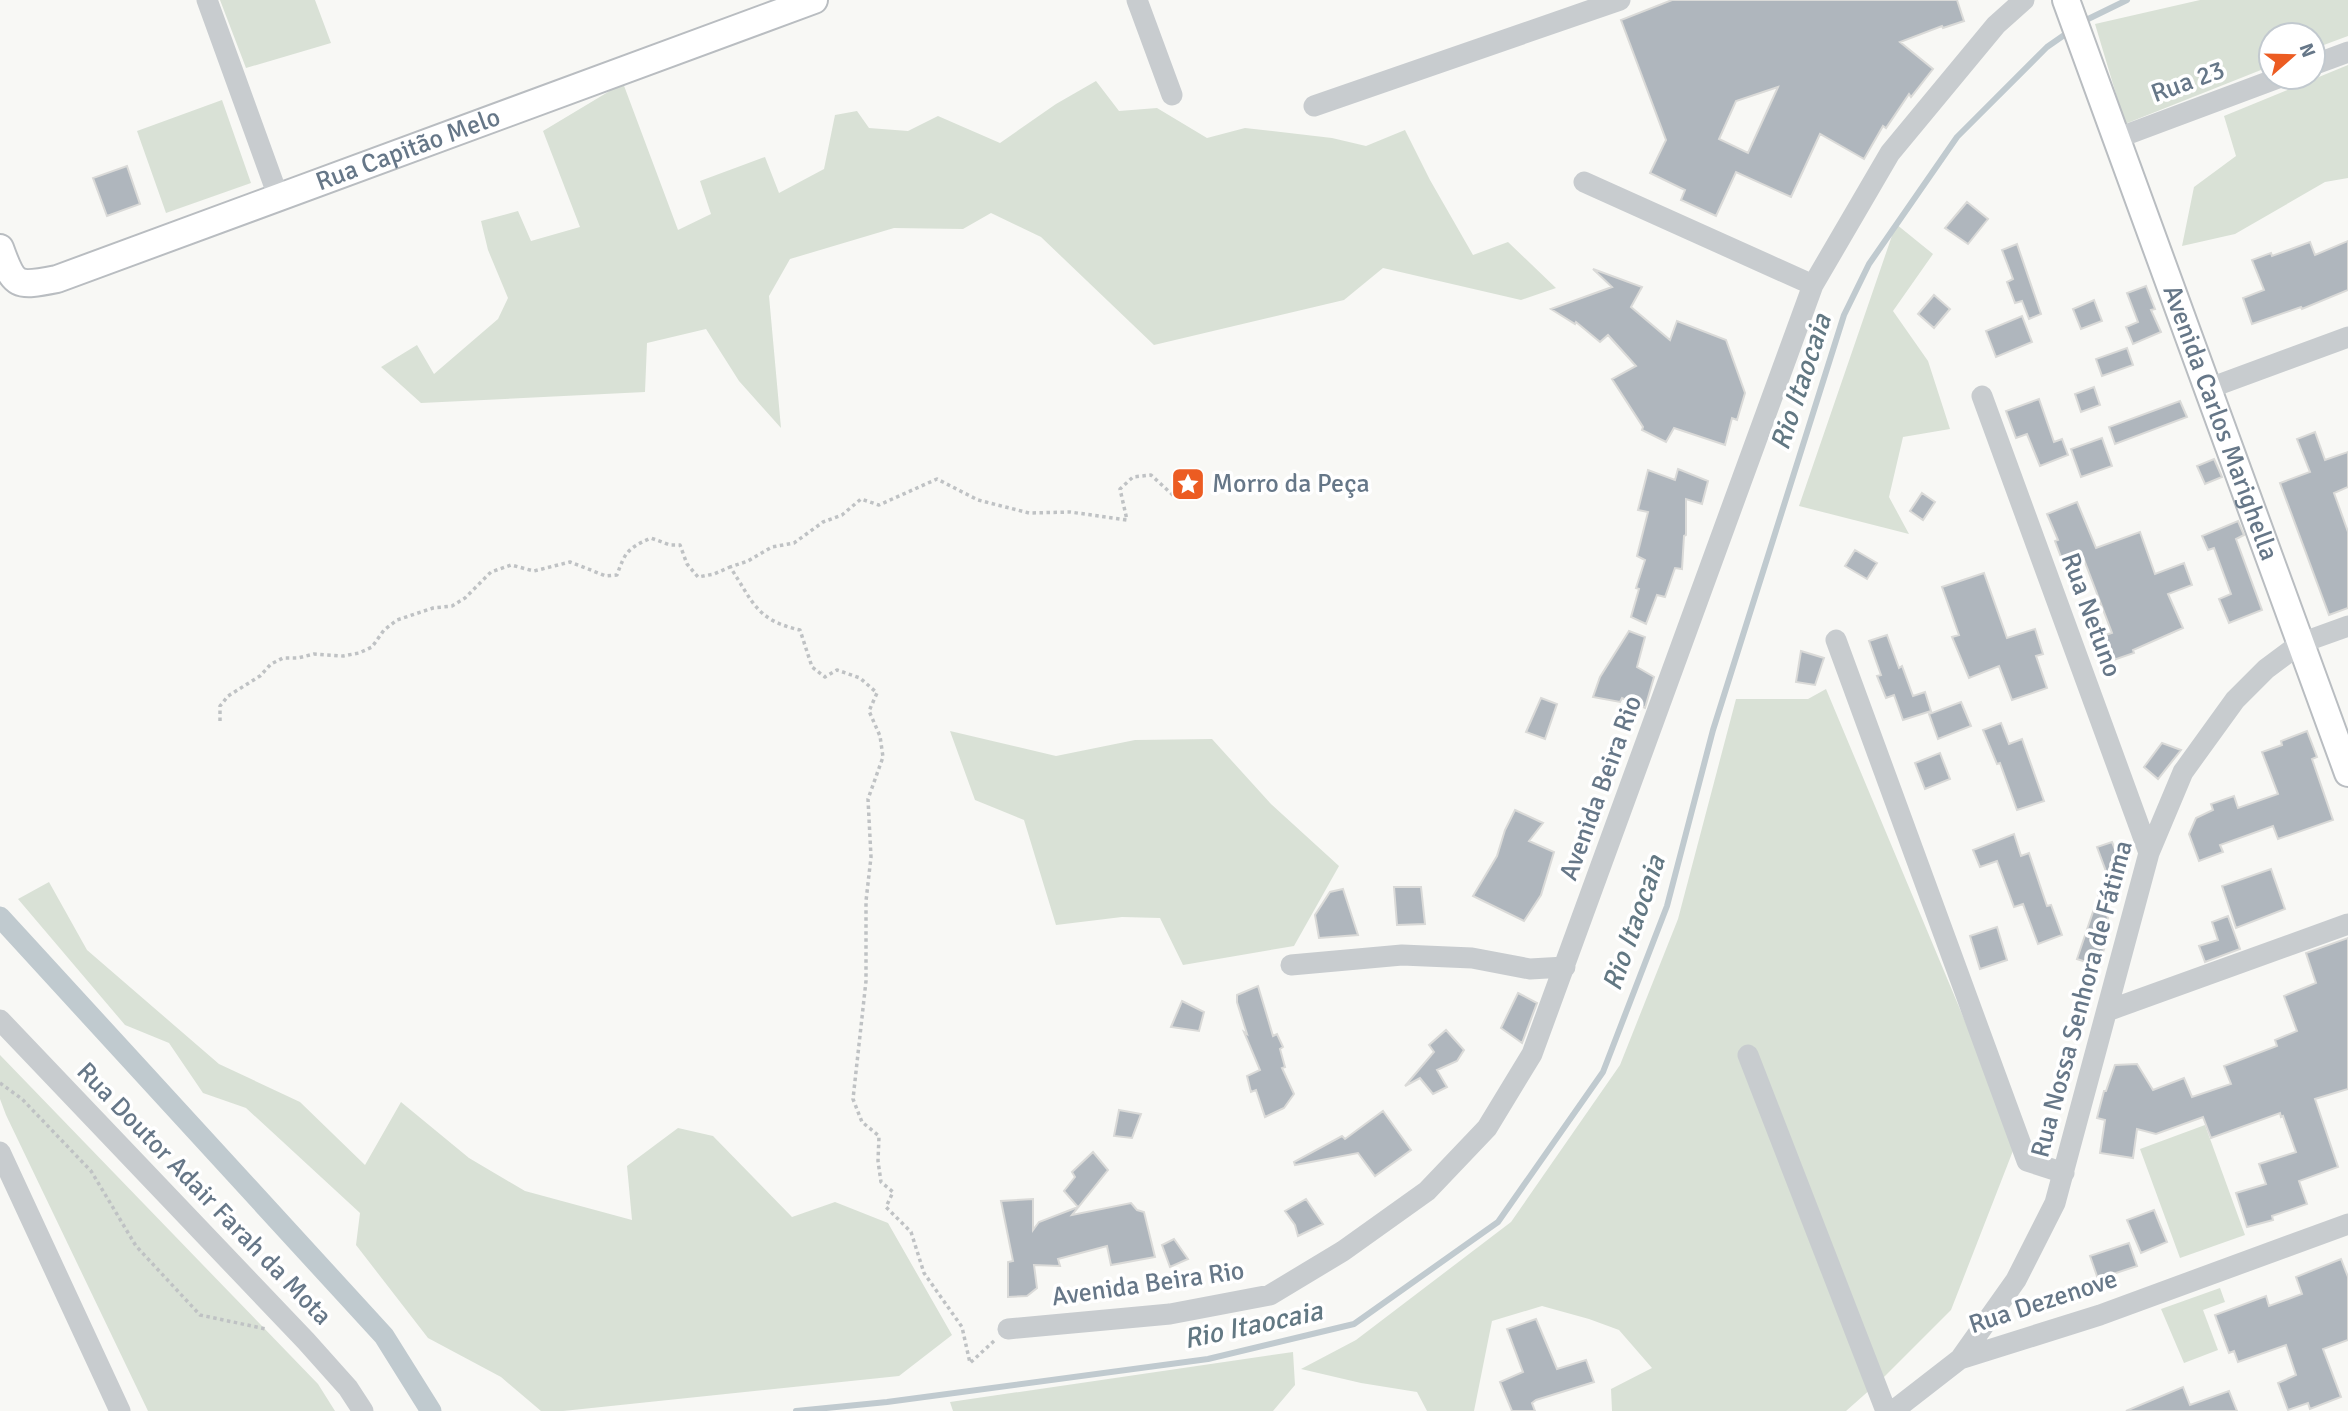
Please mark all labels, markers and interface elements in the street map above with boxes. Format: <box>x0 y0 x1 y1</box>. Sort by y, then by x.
north arrow <box>2257 21 2327 91</box>
text: N <box>2293 40 2321 61</box>
street label: Rua 23 <box>2147 54 2229 110</box>
street label: Rua Capitão Melo <box>312 101 505 198</box>
street label: Avenida Carlos Marighella <box>2155 281 2285 565</box>
water label: Rio Itaocaia <box>1763 309 1839 454</box>
place icon: Morro da Peça <box>1169 465 1207 503</box>
place label: Morro da Peça <box>1212 468 1370 500</box>
street label: Rua Netuno <box>2054 548 2128 682</box>
street label: Avenida Beira Rio <box>1553 691 1649 885</box>
street label: Rua Nossa Senhora de Fátima <box>2024 837 2140 1161</box>
water label: Rio Itaocaia <box>1595 850 1673 995</box>
street label: Rua Doutor Adair Farah da Mota <box>70 1056 338 1332</box>
street label: Avenida Beira Rio <box>1050 1255 1246 1313</box>
street label: Rua Dezenove <box>1965 1263 2121 1341</box>
water label: Rio Itaocaia <box>1180 1294 1326 1356</box>

